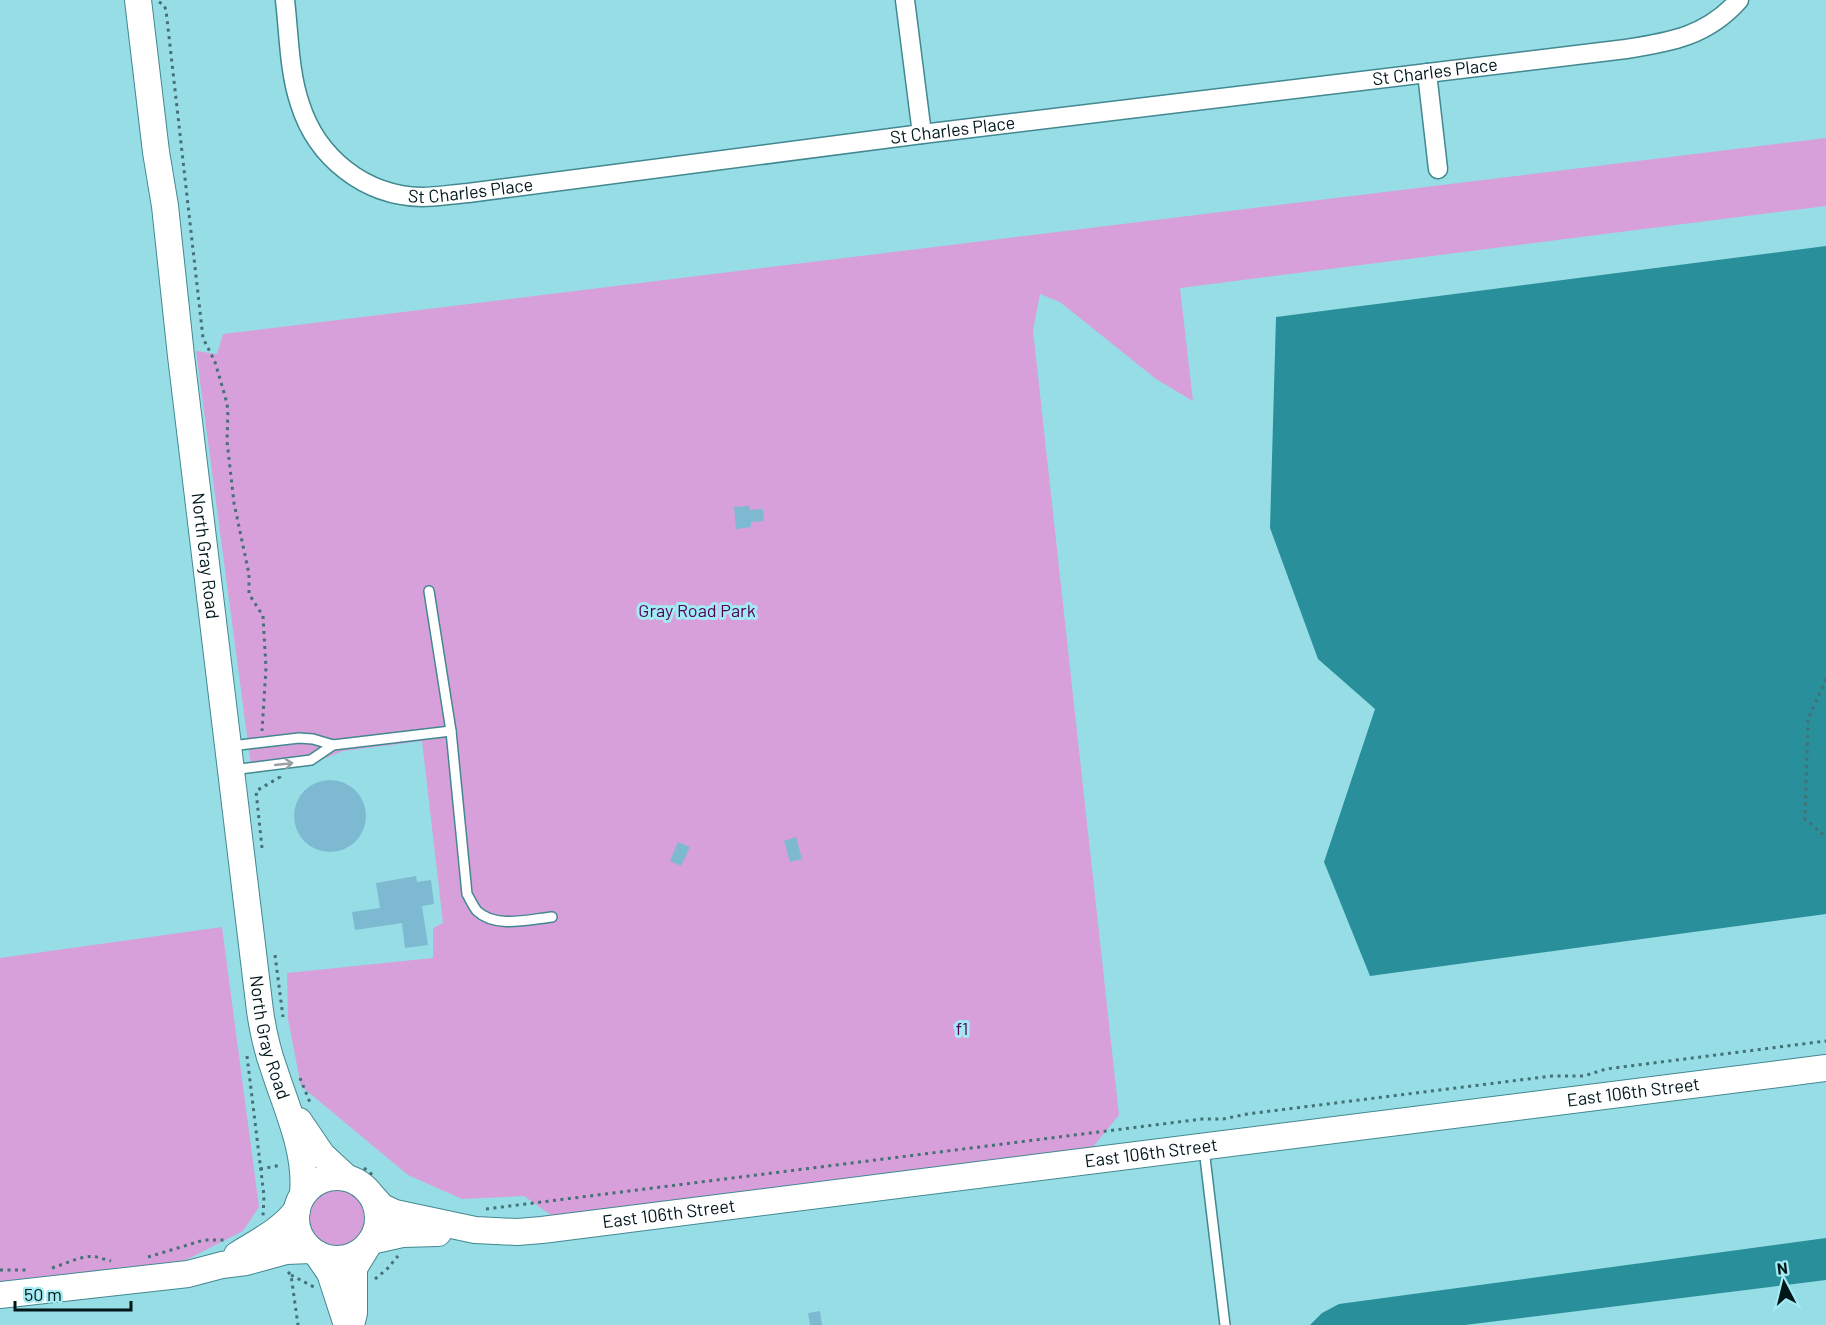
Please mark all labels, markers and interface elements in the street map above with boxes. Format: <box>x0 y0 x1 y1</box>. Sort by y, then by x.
street label: St Charles Place <box>1371 53 1499 90</box>
street label: St Charles Place <box>889 111 1016 148</box>
street label: St Charles Place <box>407 173 534 207</box>
street label: North Gray Road <box>188 491 225 620</box>
park label: Gray Road Park <box>638 599 756 621</box>
one-way arrow <box>274 758 293 769</box>
street label: North Gray Road <box>246 974 295 1102</box>
park label: f1 <box>956 1017 968 1039</box>
street label: East 106th Street <box>1565 1072 1701 1111</box>
street label: East 106th Street <box>1083 1133 1219 1171</box>
street label: East 106th Street <box>601 1194 736 1232</box>
north arrow <box>1754 1253 1814 1313</box>
text: N <box>1776 1258 1789 1278</box>
scale bar <box>15 1274 130 1312</box>
text: 50 m <box>24 1283 62 1305</box>

